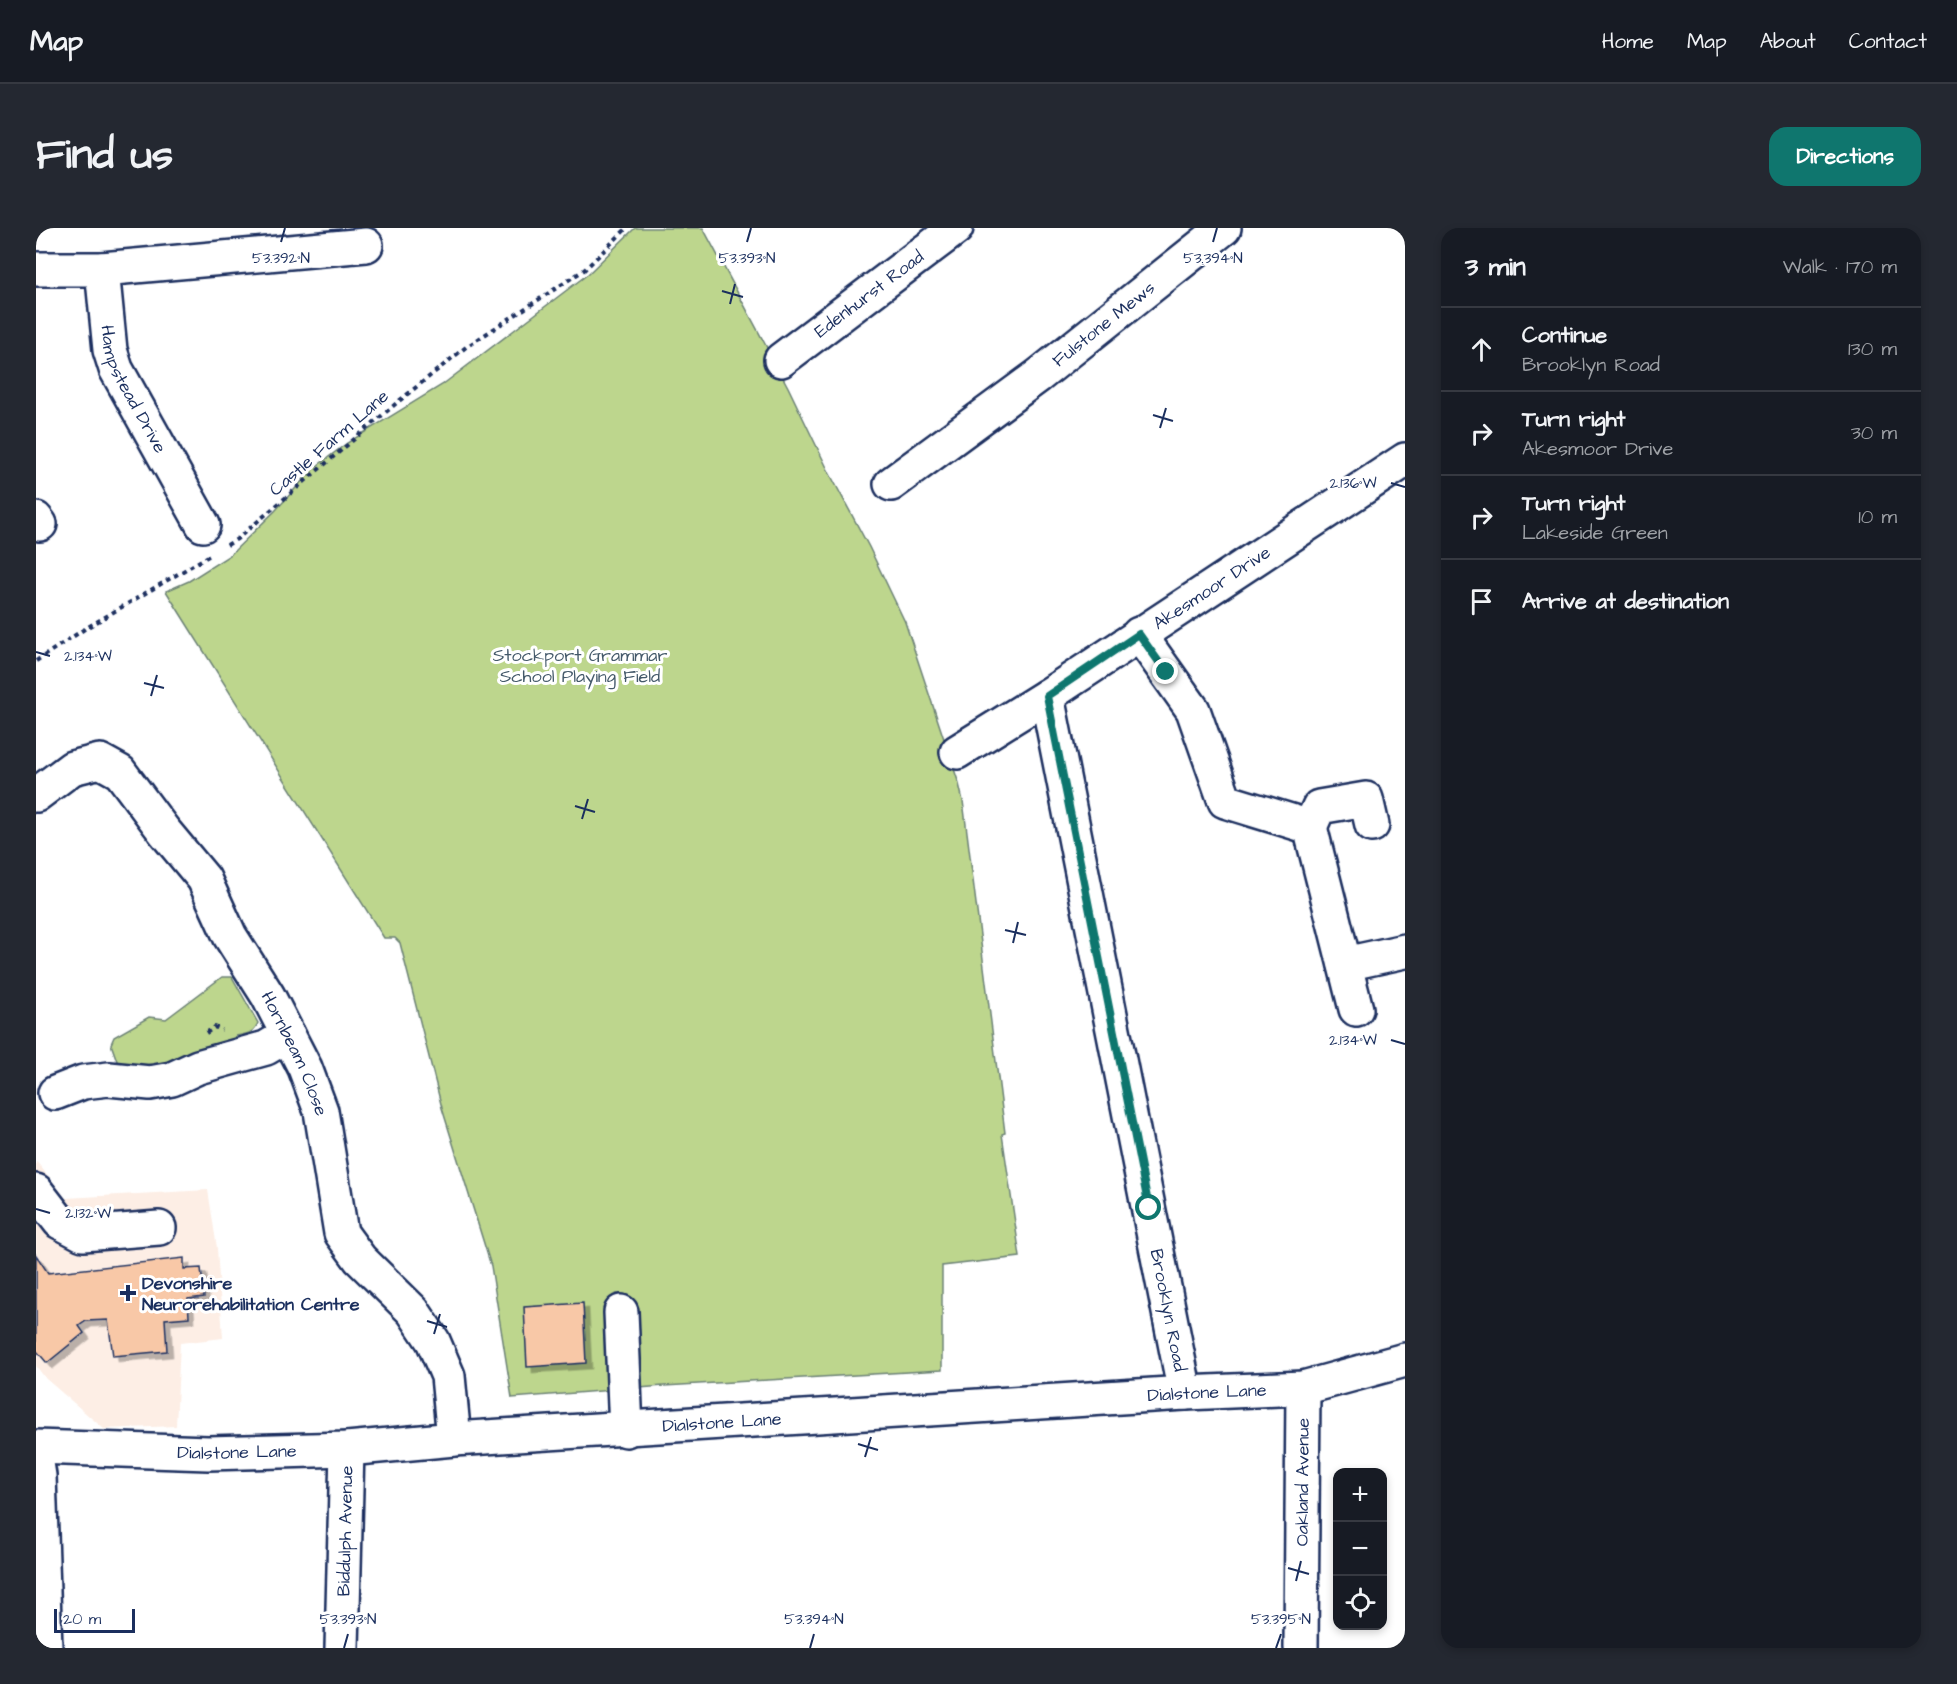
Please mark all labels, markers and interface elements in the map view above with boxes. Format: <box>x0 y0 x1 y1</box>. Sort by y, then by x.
text: Map <box>30 22 83 61</box>
text: Home <box>1602 27 1654 56</box>
text: Map <box>1687 27 1727 56</box>
text: About <box>1760 27 1816 56</box>
text: Contact <box>1849 27 1927 56</box>
text: Find us <box>36 127 173 185</box>
button: Directions <box>1769 127 1921 186</box>
street label: Edenhurst Road <box>809 244 929 343</box>
text: 53.392°N <box>252 248 310 269</box>
text: 53.393°N <box>719 248 775 269</box>
text: 53.394°N <box>1183 248 1243 269</box>
text: 3 min <box>1465 249 1526 285</box>
text: Walk · 170 m <box>1783 253 1897 281</box>
street label: Fulstone Mews <box>1047 275 1160 373</box>
text: Continue <box>1522 320 1607 351</box>
street label: Hampstead Drive <box>95 324 173 458</box>
icon: ahead <box>1465 333 1498 366</box>
text: 130 m <box>1848 335 1897 363</box>
text: Brooklyn Road <box>1522 351 1660 379</box>
street label: Castle Farm Lane <box>264 384 394 502</box>
text: Turn right <box>1522 404 1625 435</box>
icon: right <box>1465 417 1498 450</box>
text: 30 m <box>1851 419 1897 447</box>
text: Akesmoor Drive <box>1522 435 1673 463</box>
text: 2.136°W <box>1329 473 1377 494</box>
text: Turn right <box>1522 488 1625 519</box>
icon: right <box>1465 501 1498 534</box>
text: 10 m <box>1858 503 1897 531</box>
text: Lakeside Green <box>1522 519 1668 547</box>
street label: Akesmoor Drive <box>1148 540 1275 636</box>
icon: arrive <box>1465 585 1498 618</box>
text: Arrive at destination <box>1522 586 1729 617</box>
park label: Stockport Grammar School Playing Field <box>493 643 667 690</box>
text: 2.134°W <box>64 646 112 667</box>
route end <box>1152 658 1178 684</box>
street label: Hornbeam Close <box>255 987 334 1119</box>
text: 2.134°W <box>1329 1030 1377 1051</box>
route start <box>1135 1194 1161 1220</box>
text: 2.132°W <box>65 1203 111 1224</box>
street label: Brooklyn Road <box>1144 1247 1193 1374</box>
place label: Devonshire Neurorehabilitation Centre <box>142 1271 360 1317</box>
marker: Devonshire Neurorehabilitation Centre <box>119 1284 137 1302</box>
street label: Dialstone Lane <box>1147 1377 1267 1408</box>
street label: Dialstone Lane <box>662 1406 782 1438</box>
street label: Oakland Avenue <box>1289 1418 1315 1546</box>
street label: Dialstone Lane <box>177 1438 297 1466</box>
street label: Biddulph Avenue <box>331 1465 359 1597</box>
map controls <box>1333 1468 1387 1630</box>
button: + <box>1333 1468 1387 1522</box>
button: − <box>1333 1522 1387 1576</box>
button: locate <box>1333 1576 1387 1630</box>
scale bar <box>54 1606 135 1634</box>
text: 20 m <box>63 1608 101 1630</box>
text: 53.393°N <box>320 1609 376 1630</box>
text: 53.394°N <box>784 1609 844 1630</box>
text: 53.395°N <box>1251 1609 1311 1630</box>

